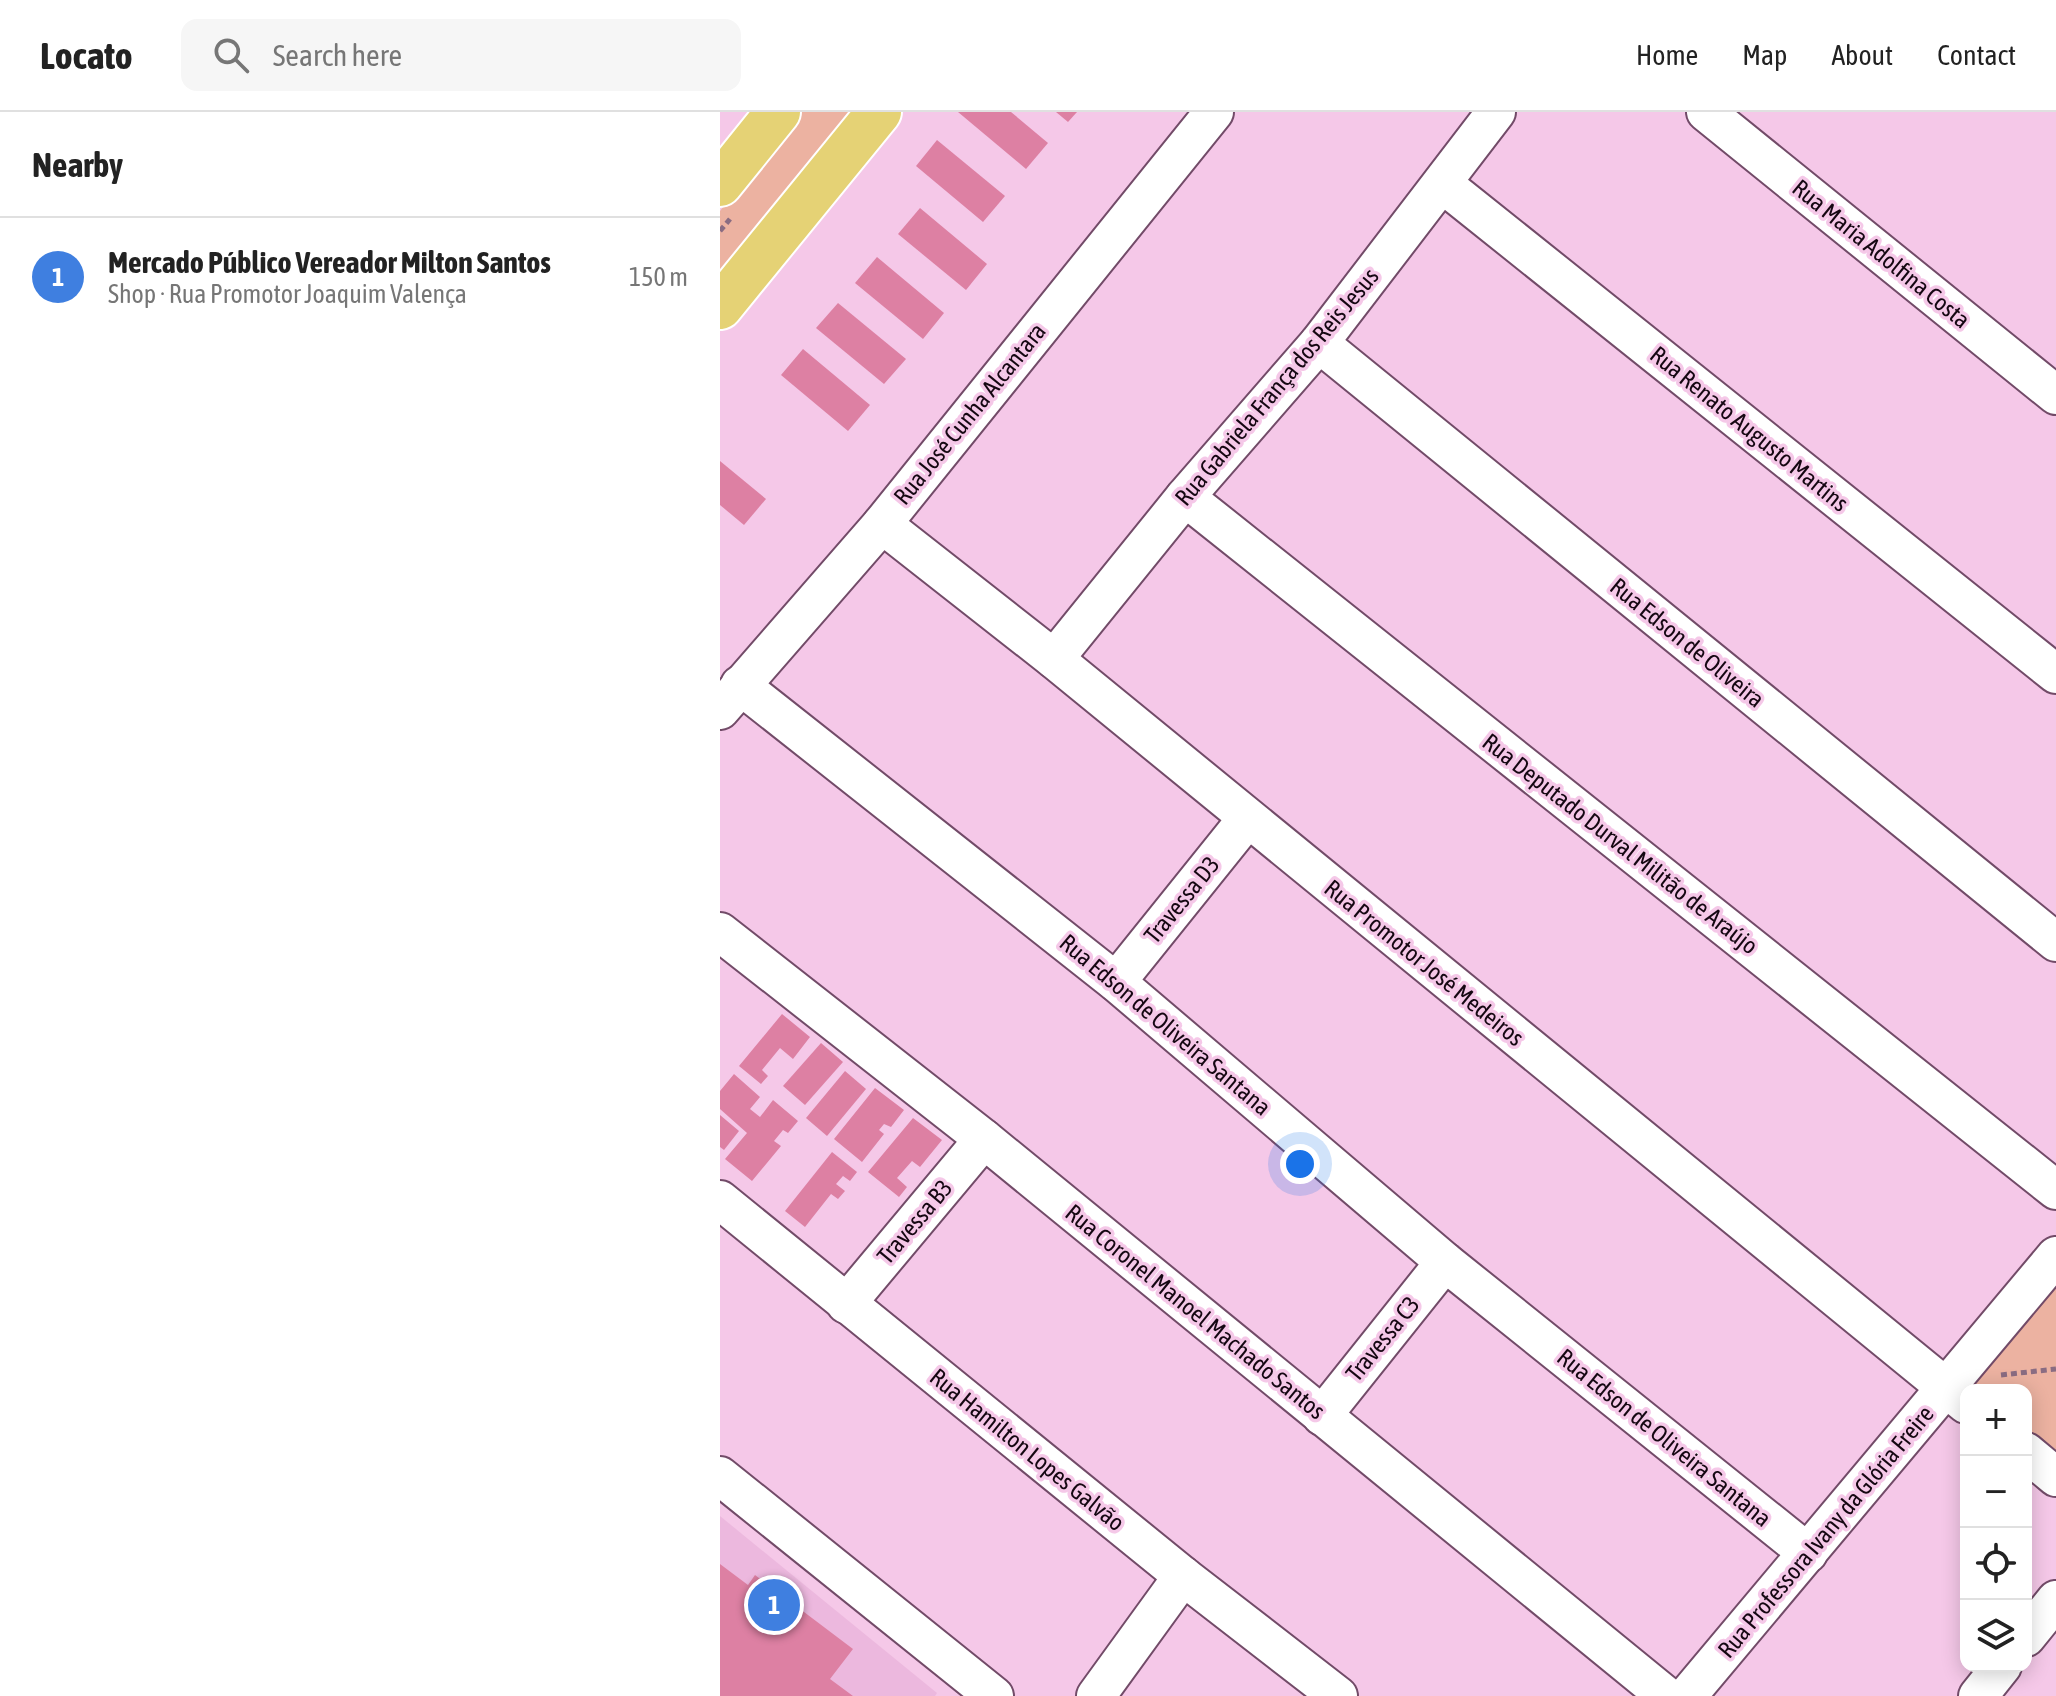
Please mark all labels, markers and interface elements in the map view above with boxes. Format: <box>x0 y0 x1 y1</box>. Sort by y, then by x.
search box <box>181 19 741 91</box>
icon: search <box>209 33 253 77</box>
text: Locato <box>40 34 133 77</box>
text: Search here <box>273 38 402 72</box>
text: Home <box>1636 39 1698 71</box>
text: Map <box>1742 39 1787 71</box>
text: About <box>1831 39 1893 71</box>
text: Contact <box>1937 39 2016 71</box>
text: Nearby <box>32 145 123 184</box>
street label: Rua Maria Adolfina Costa <box>1787 174 1975 333</box>
text: Mercado Público Vereador Milton Santos <box>108 245 551 279</box>
text: 1 <box>52 262 64 292</box>
text: 150 m <box>629 262 688 292</box>
street label: Rua Gabriela França dos Reis Jesus <box>1169 263 1384 511</box>
text: Shop · Rua Promotor Joaquim Valença <box>108 279 467 309</box>
street label: Rua José Cunha Alcantara <box>888 318 1051 510</box>
street label: Rua Renato Augusto Martins <box>1645 341 1854 517</box>
street label: Rua Edson de Oliveira <box>1605 572 1769 713</box>
street label: Rua Deputado Durval Militão de Araújo <box>1477 728 1763 959</box>
street label: Travessa D3 <box>1139 851 1225 948</box>
street label: Rua Promotor José Medeiros <box>1319 874 1529 1051</box>
street label: Rua Edson de Oliveira Santana <box>1055 929 1276 1121</box>
your location <box>1280 1144 1320 1184</box>
street label: Travessa B3 <box>872 1174 958 1269</box>
street label: Rua Coronel Manoel Machado Santos <box>1060 1199 1330 1425</box>
street label: Travessa C3 <box>1340 1291 1425 1386</box>
street label: Rua Edson de Oliveira Santana <box>1552 1343 1776 1532</box>
street label: Rua Hamilton Lopes Galvão <box>925 1363 1130 1536</box>
map controls <box>1960 1384 2032 1672</box>
button: + <box>1960 1384 2032 1456</box>
street label: Rua Professora Ivany da Glória Freire <box>1712 1400 1939 1663</box>
button: − <box>1960 1456 2032 1528</box>
button: locate <box>1960 1528 2032 1600</box>
pin: 1 <box>748 1575 800 1635</box>
button: layers <box>1960 1600 2032 1672</box>

